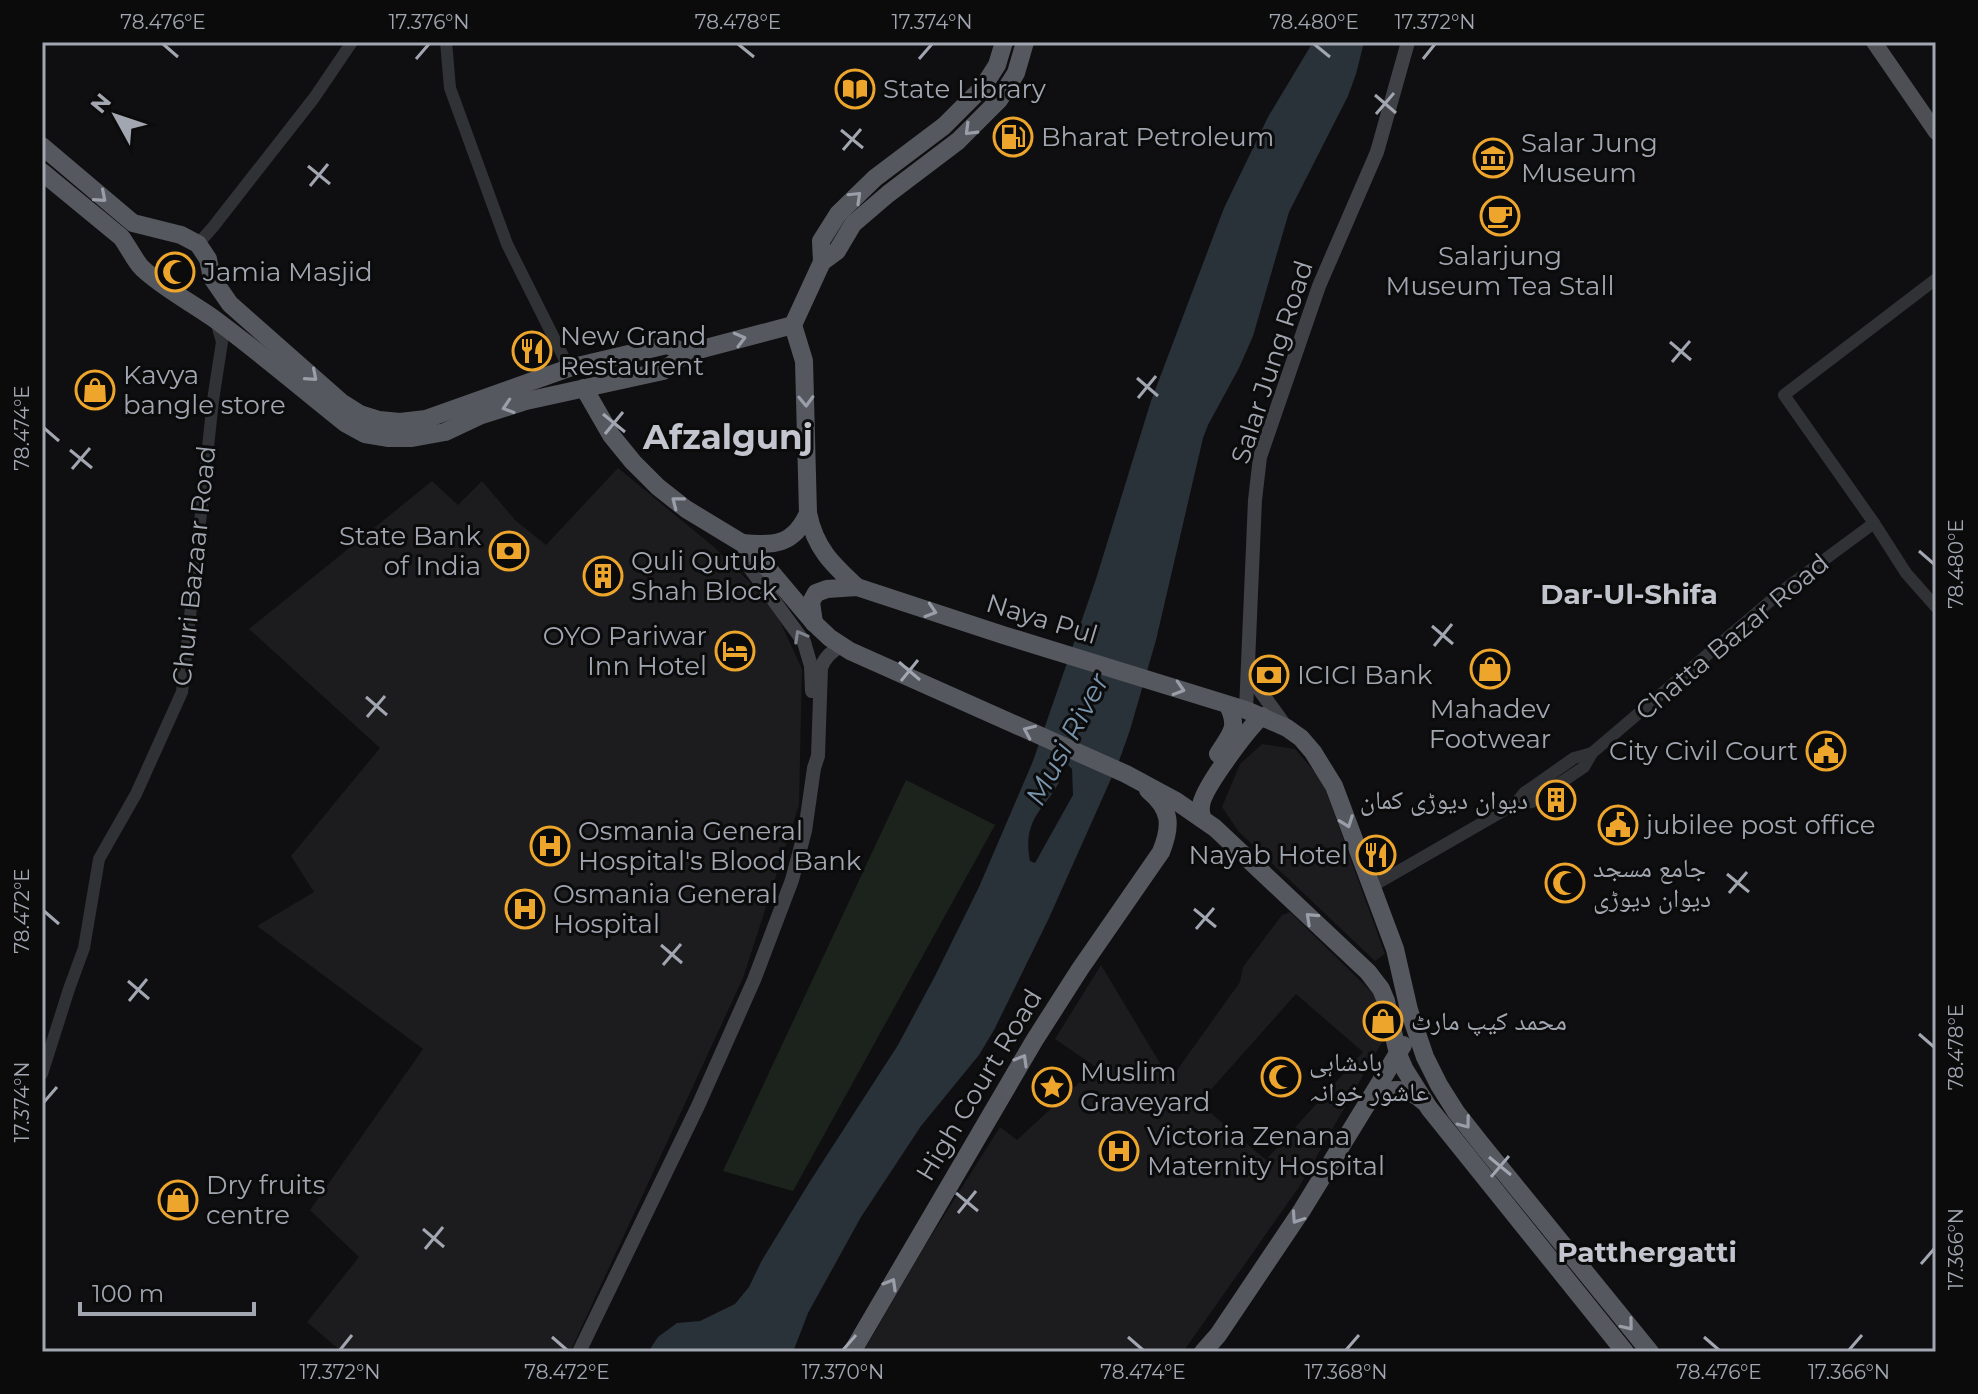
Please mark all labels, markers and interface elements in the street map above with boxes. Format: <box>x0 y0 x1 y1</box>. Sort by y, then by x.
text: 78.476°E <box>120 10 206 34</box>
text: 17.376°N <box>388 10 470 34</box>
text: 78.478°E <box>695 10 781 34</box>
text: 17.374°N <box>891 10 973 34</box>
text: 78.480°E <box>1269 10 1359 34</box>
text: 17.372°N <box>1394 10 1476 34</box>
library icon: State Library <box>834 68 876 110</box>
place label: State Library <box>883 73 1047 105</box>
north arrow <box>76 76 156 156</box>
text: N <box>85 88 117 119</box>
fuel station icon: Bharat Petroleum <box>992 116 1034 158</box>
one-way arrow <box>965 120 979 135</box>
place label: Bharat Petroleum <box>1041 121 1274 153</box>
place label: Salar Jung Museum <box>1521 127 1658 189</box>
museum icon: Salar Jung Museum <box>1472 137 1514 179</box>
one-way arrow <box>92 187 107 202</box>
one-way arrow <box>847 192 861 206</box>
cafe icon: Salarjung Museum Tea Stall <box>1479 195 1521 237</box>
place label: Salarjung Museum Tea Stall <box>1386 240 1614 302</box>
mosque icon: Jamia Masjid <box>154 251 196 293</box>
place label: Jamia Masjid <box>202 256 373 288</box>
street label: Salar Jung Road <box>1224 256 1320 468</box>
place label: New Grand Restaurent <box>560 320 706 382</box>
restaurant icon: New Grand Restaurent <box>511 330 553 372</box>
one-way arrow <box>733 332 747 348</box>
place label: Kavya bangle store <box>123 359 286 421</box>
one-way arrow <box>302 366 317 381</box>
shop icon: Kavya bangle store <box>74 369 116 411</box>
text: 78.474°E <box>10 385 34 471</box>
one-way arrow <box>797 395 814 408</box>
one-way arrow <box>502 398 515 414</box>
district label: Afzalgunj <box>642 416 813 458</box>
street label: Churi Bazaar Road <box>165 444 223 688</box>
one-way arrow <box>671 497 685 511</box>
text: 78.480°E <box>1944 519 1968 609</box>
place label: State Bank of India <box>339 520 481 582</box>
bank icon: State Bank of India <box>488 530 530 572</box>
place label: Quli Qutub Shah Block <box>631 545 778 607</box>
street label: Chatta Bazar Road <box>1629 547 1835 727</box>
building icon: Quli Qutub Shah Block <box>582 555 624 597</box>
district label: Dar-Ul-Shifa <box>1540 577 1718 611</box>
street label: Naya Pul <box>982 587 1102 651</box>
one-way arrow <box>924 602 938 618</box>
place label: OYO Pariwar Inn Hotel <box>543 620 707 682</box>
hotel icon: OYO Pariwar Inn Hotel <box>714 630 756 672</box>
one-way arrow <box>794 630 809 644</box>
shop icon: Mahadev Footwear <box>1469 648 1511 690</box>
bank icon: ICICI Bank <box>1248 654 1290 696</box>
place label: ICICI Bank <box>1297 659 1433 691</box>
water label: Musi River <box>1018 666 1116 811</box>
one-way arrow <box>1172 680 1186 696</box>
place label: Mahadev Footwear <box>1429 693 1551 755</box>
one-way arrow <box>1023 725 1037 741</box>
public building icon: City Civil Court <box>1805 730 1847 772</box>
place label: City Civil Court <box>1609 735 1798 767</box>
building icon: دیوان دیوڑی کمان <box>1535 779 1577 821</box>
place label: دیوان دیوڑی کمان <box>1360 784 1528 816</box>
public building icon: jubilee post office <box>1597 804 1639 846</box>
place label: jubilee post office <box>1643 809 1875 841</box>
one-way arrow <box>1337 814 1354 828</box>
place label: Osmania General Hospital's Blood Bank <box>578 815 862 877</box>
hospital icon: Osmania General Hospital's Blood Bank <box>529 825 571 867</box>
restaurant icon: Nayab Hotel <box>1355 834 1397 876</box>
place label: Nayab Hotel <box>1188 839 1348 871</box>
place label: جامع مسجد دیوان دیوڑی <box>1593 852 1711 914</box>
mosque icon: جامع مسجد دیوان دیوڑی <box>1544 862 1586 904</box>
text: 78.472°E <box>10 868 34 954</box>
place label: Osmania General Hospital <box>553 878 778 940</box>
hospital icon: Osmania General Hospital <box>504 888 546 930</box>
one-way arrow <box>1306 913 1320 928</box>
street label: High Court Road <box>909 983 1049 1187</box>
shop icon: محمد کیپ مارٹ <box>1362 1000 1404 1042</box>
text: 78.478°E <box>1944 1004 1968 1090</box>
place label: محمد کیپ مارٹ <box>1411 1005 1567 1037</box>
place label: بادشاہی عاشور خوانہ <box>1309 1046 1429 1108</box>
one-way arrow <box>1012 1054 1028 1069</box>
place label: Muslim Graveyard <box>1080 1056 1210 1118</box>
mosque icon: بادشاہی عاشور خوانہ <box>1260 1056 1302 1098</box>
text: 17.374°N <box>10 1061 34 1143</box>
place icon: Muslim Graveyard <box>1031 1066 1073 1108</box>
one-way arrow <box>1455 1114 1469 1129</box>
place label: Victoria Zenana Maternity Hospital <box>1147 1120 1385 1182</box>
hospital icon: Victoria Zenana Maternity Hospital <box>1098 1130 1140 1172</box>
place label: Dry fruits centre <box>206 1169 325 1231</box>
shop icon: Dry fruits centre <box>157 1179 199 1221</box>
text: 17.366°N <box>1944 1208 1968 1290</box>
one-way arrow <box>1291 1209 1306 1223</box>
district label: Patthergatti <box>1557 1235 1737 1269</box>
scale bar <box>80 1266 254 1316</box>
one-way arrow <box>881 1278 897 1293</box>
text: 100 m <box>92 1279 164 1308</box>
one-way arrow <box>1619 1316 1633 1331</box>
text: 17.372°N <box>299 1360 381 1384</box>
text: 78.472°E <box>524 1360 610 1384</box>
text: 17.370°N <box>802 1360 884 1384</box>
text: 78.474°E <box>1100 1360 1186 1384</box>
text: 17.368°N <box>1304 1360 1388 1384</box>
text: 78.476°E <box>1676 1360 1762 1384</box>
text: 17.366°N <box>1808 1360 1890 1384</box>

